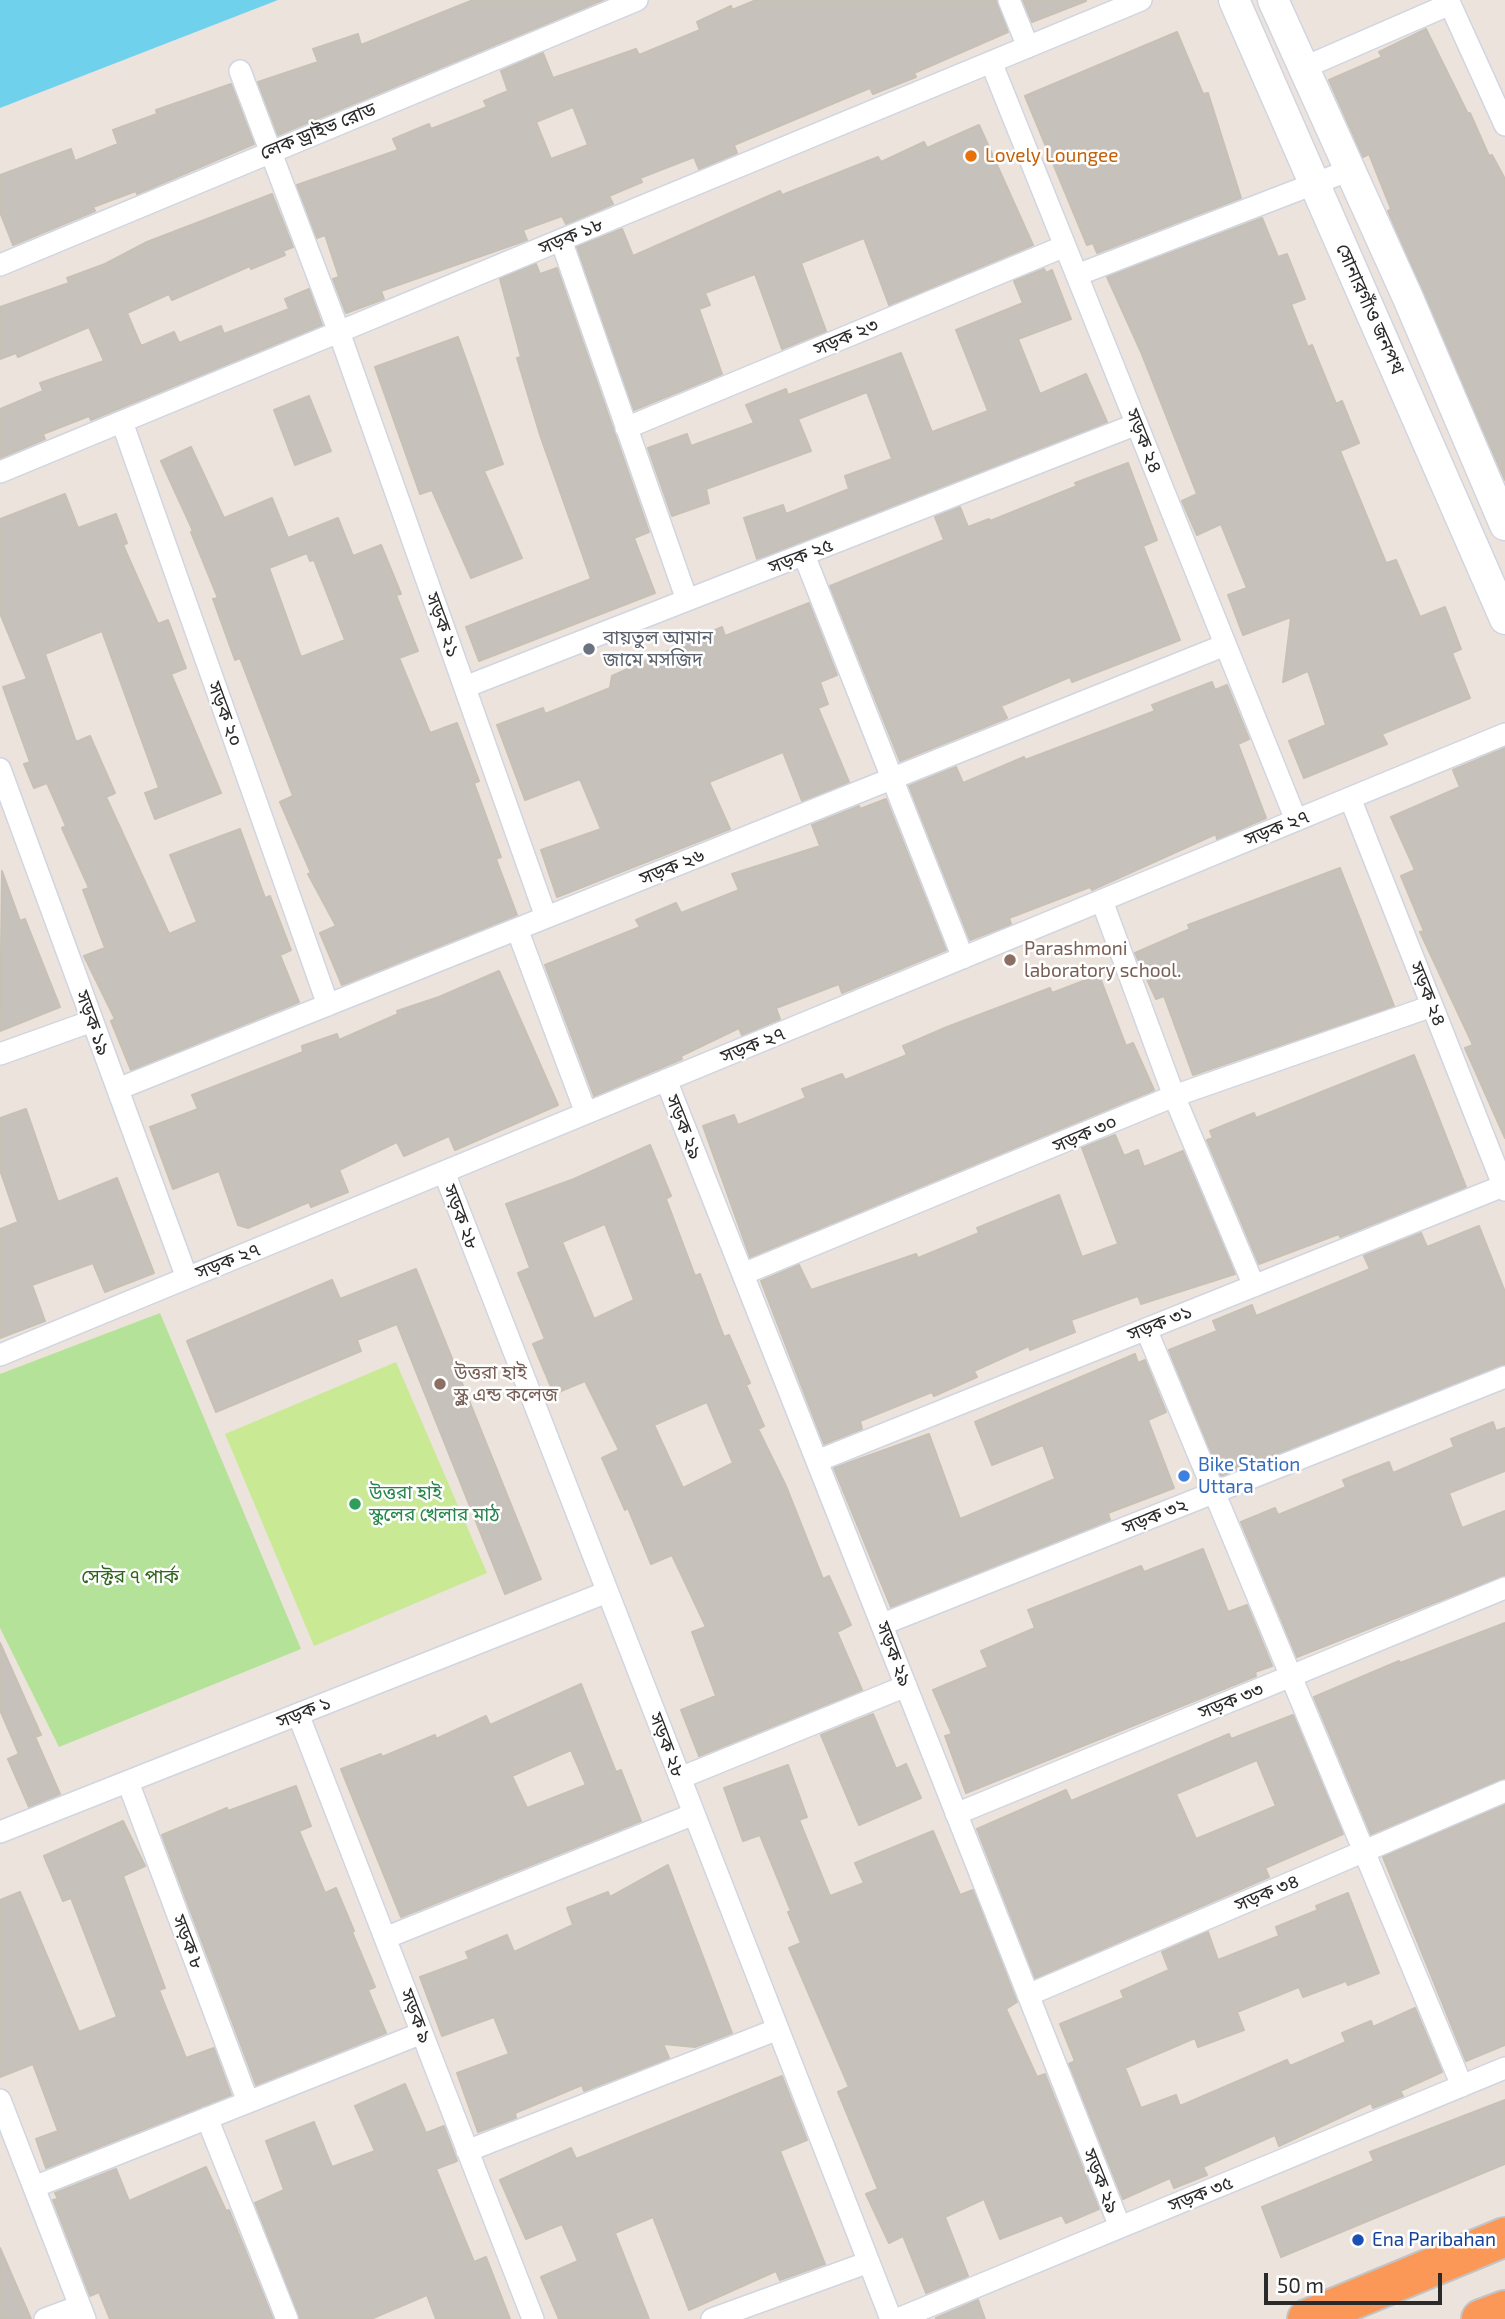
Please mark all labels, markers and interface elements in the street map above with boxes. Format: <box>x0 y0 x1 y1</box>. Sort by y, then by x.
street label: লেক ড্রাইভ রোড <box>257 97 379 165</box>
place label: Lovely Loungee <box>985 145 1118 167</box>
marker: Lovely Loungee <box>963 148 979 164</box>
street label: সড়ক ১৮ <box>536 212 606 260</box>
street label: সোনারগাঁও জনপথ <box>1331 240 1409 378</box>
street label: সড়ক ২৩ <box>811 313 881 361</box>
street label: সড়ক ২৪ <box>1121 405 1167 477</box>
street label: সড়ক ২৫ <box>765 533 837 579</box>
street label: সড়ক ২১ <box>421 589 465 661</box>
place label: বায়তুল আমান জামে মসজিদ <box>603 627 713 671</box>
marker: বায়তুল আমান জামে মসজিদ <box>581 641 597 657</box>
street label: সড়ক ২০ <box>203 678 247 750</box>
street label: সড়ক ২৭ <box>1241 805 1313 851</box>
street label: সড়ক ২৬ <box>636 844 708 890</box>
place label: Parashmoni laboratory school. <box>1024 938 1181 982</box>
marker: Parashmoni laboratory school. <box>1002 952 1018 968</box>
street label: সড়ক ২৪ <box>1405 958 1451 1030</box>
street label: সড়ক ১৯ <box>71 987 115 1059</box>
street label: সড়ক ২৭ <box>717 1022 789 1068</box>
street label: সড়ক ২৯ <box>661 1091 707 1163</box>
street label: সড়ক ৩০ <box>1050 1110 1120 1158</box>
street label: সড়ক ২৮ <box>438 1181 484 1253</box>
street label: সড়ক ২৭ <box>192 1238 264 1284</box>
street label: সড়ক ৩১ <box>1124 1300 1196 1346</box>
place label: উত্তরা হাই স্কুল এন্ড কলেজ <box>454 1362 558 1406</box>
marker: উত্তরা হাই স্কুল এন্ড কলেজ <box>432 1376 448 1392</box>
place label: Bike Station Uttara <box>1198 1454 1300 1498</box>
marker: Bike Station Uttara <box>1176 1468 1192 1484</box>
place label: উত্তরা হাই স্কুলের খেলার মাঠ <box>369 1482 500 1526</box>
street label: সড়ক ৩২ <box>1119 1493 1191 1539</box>
marker: উত্তরা হাই স্কুলের খেলার মাঠ <box>347 1496 363 1512</box>
park label: সেক্টর ৭ পার্ক <box>81 1566 179 1588</box>
street label: সড়ক ২৯ <box>871 1618 917 1690</box>
street label: সড়ক ৩৩ <box>1195 1678 1267 1724</box>
street label: সড়ক ১ <box>274 1691 334 1733</box>
street label: সড়ক ২৮ <box>644 1709 690 1781</box>
street label: সড়ক ৩৪ <box>1232 1869 1302 1917</box>
street label: সড়ক ৮ <box>167 1912 209 1972</box>
street label: সড়ক ৯ <box>395 1986 437 2046</box>
street label: সড়ক ২৯ <box>1078 2145 1124 2217</box>
street label: সড়ক ৩৫ <box>1165 2171 1237 2217</box>
place label: Ena Paribahan <box>1372 2229 1496 2251</box>
marker: Ena Paribahan <box>1350 2232 1366 2248</box>
scale bar <box>1267 2260 1446 2304</box>
text: 50 m <box>1277 2272 1324 2297</box>

